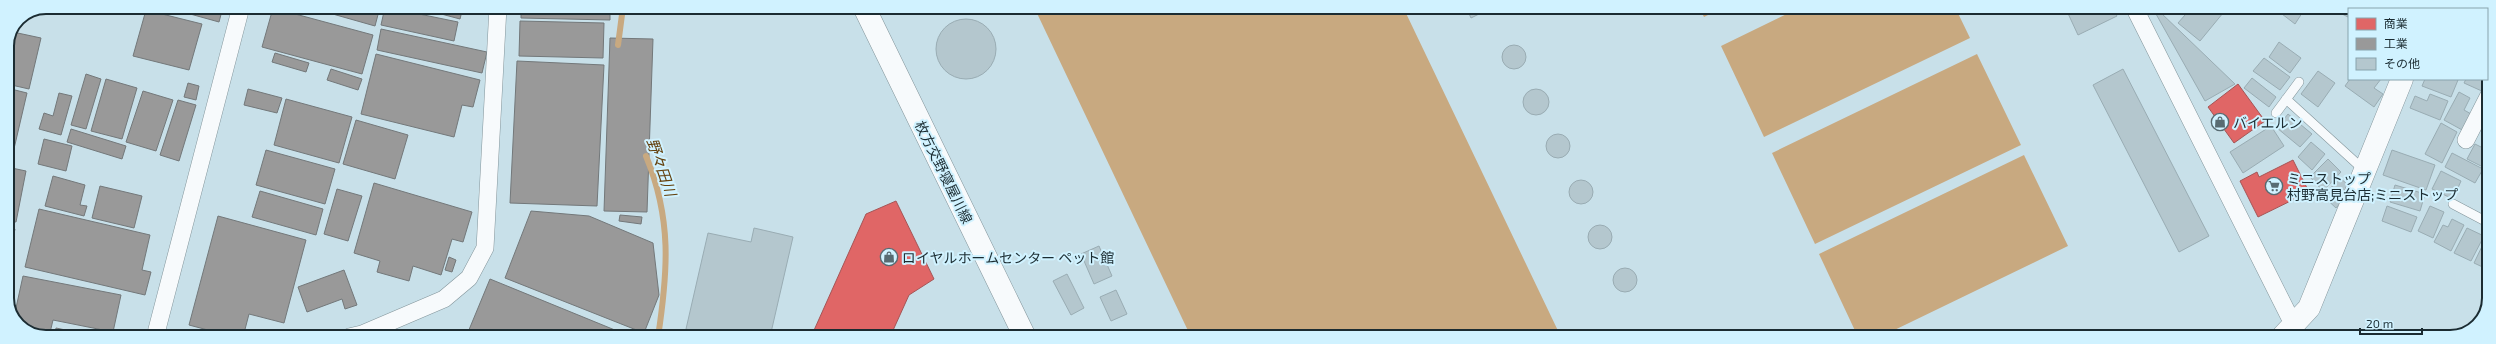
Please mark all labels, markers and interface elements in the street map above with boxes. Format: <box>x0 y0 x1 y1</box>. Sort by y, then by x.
legend <box>2348 8 2488 80</box>
text: 商業 <box>2384 16 2408 30</box>
text: 工業 <box>2384 36 2408 50</box>
text: その他 <box>2384 56 2420 70</box>
shop icon: バイエルン <box>2210 112 2230 132</box>
place label: バイエルン <box>2233 114 2303 131</box>
street label: 枚方交野寝屋川線 <box>912 118 976 226</box>
water label: 野々田川 <box>644 136 681 200</box>
place label: ミニストップ 村野高見台店;ミニストップ <box>2287 170 2458 203</box>
supermarket icon: ミニストップ 村野高見台店;ミニストップ <box>2264 176 2284 196</box>
shop icon: ロイヤルホームセンター ペット館 <box>879 247 899 267</box>
place label: ロイヤルホームセンター ペット館 <box>902 249 1114 266</box>
scale bar <box>2360 310 2422 336</box>
text: 20 m <box>2366 316 2393 330</box>

